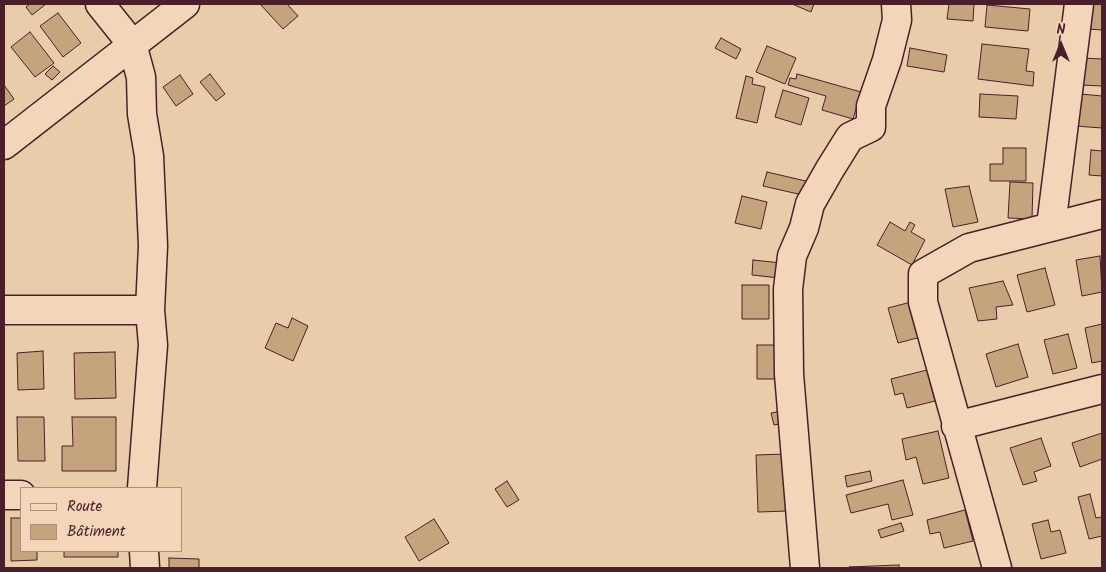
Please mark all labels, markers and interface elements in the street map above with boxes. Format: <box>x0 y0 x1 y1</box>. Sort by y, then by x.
text: N <box>1057 19 1065 41</box>
north arrow <box>1036 20 1086 70</box>
legend <box>20 487 182 552</box>
text: Route <box>67 495 102 519</box>
text: Bâtiment <box>67 520 126 544</box>

